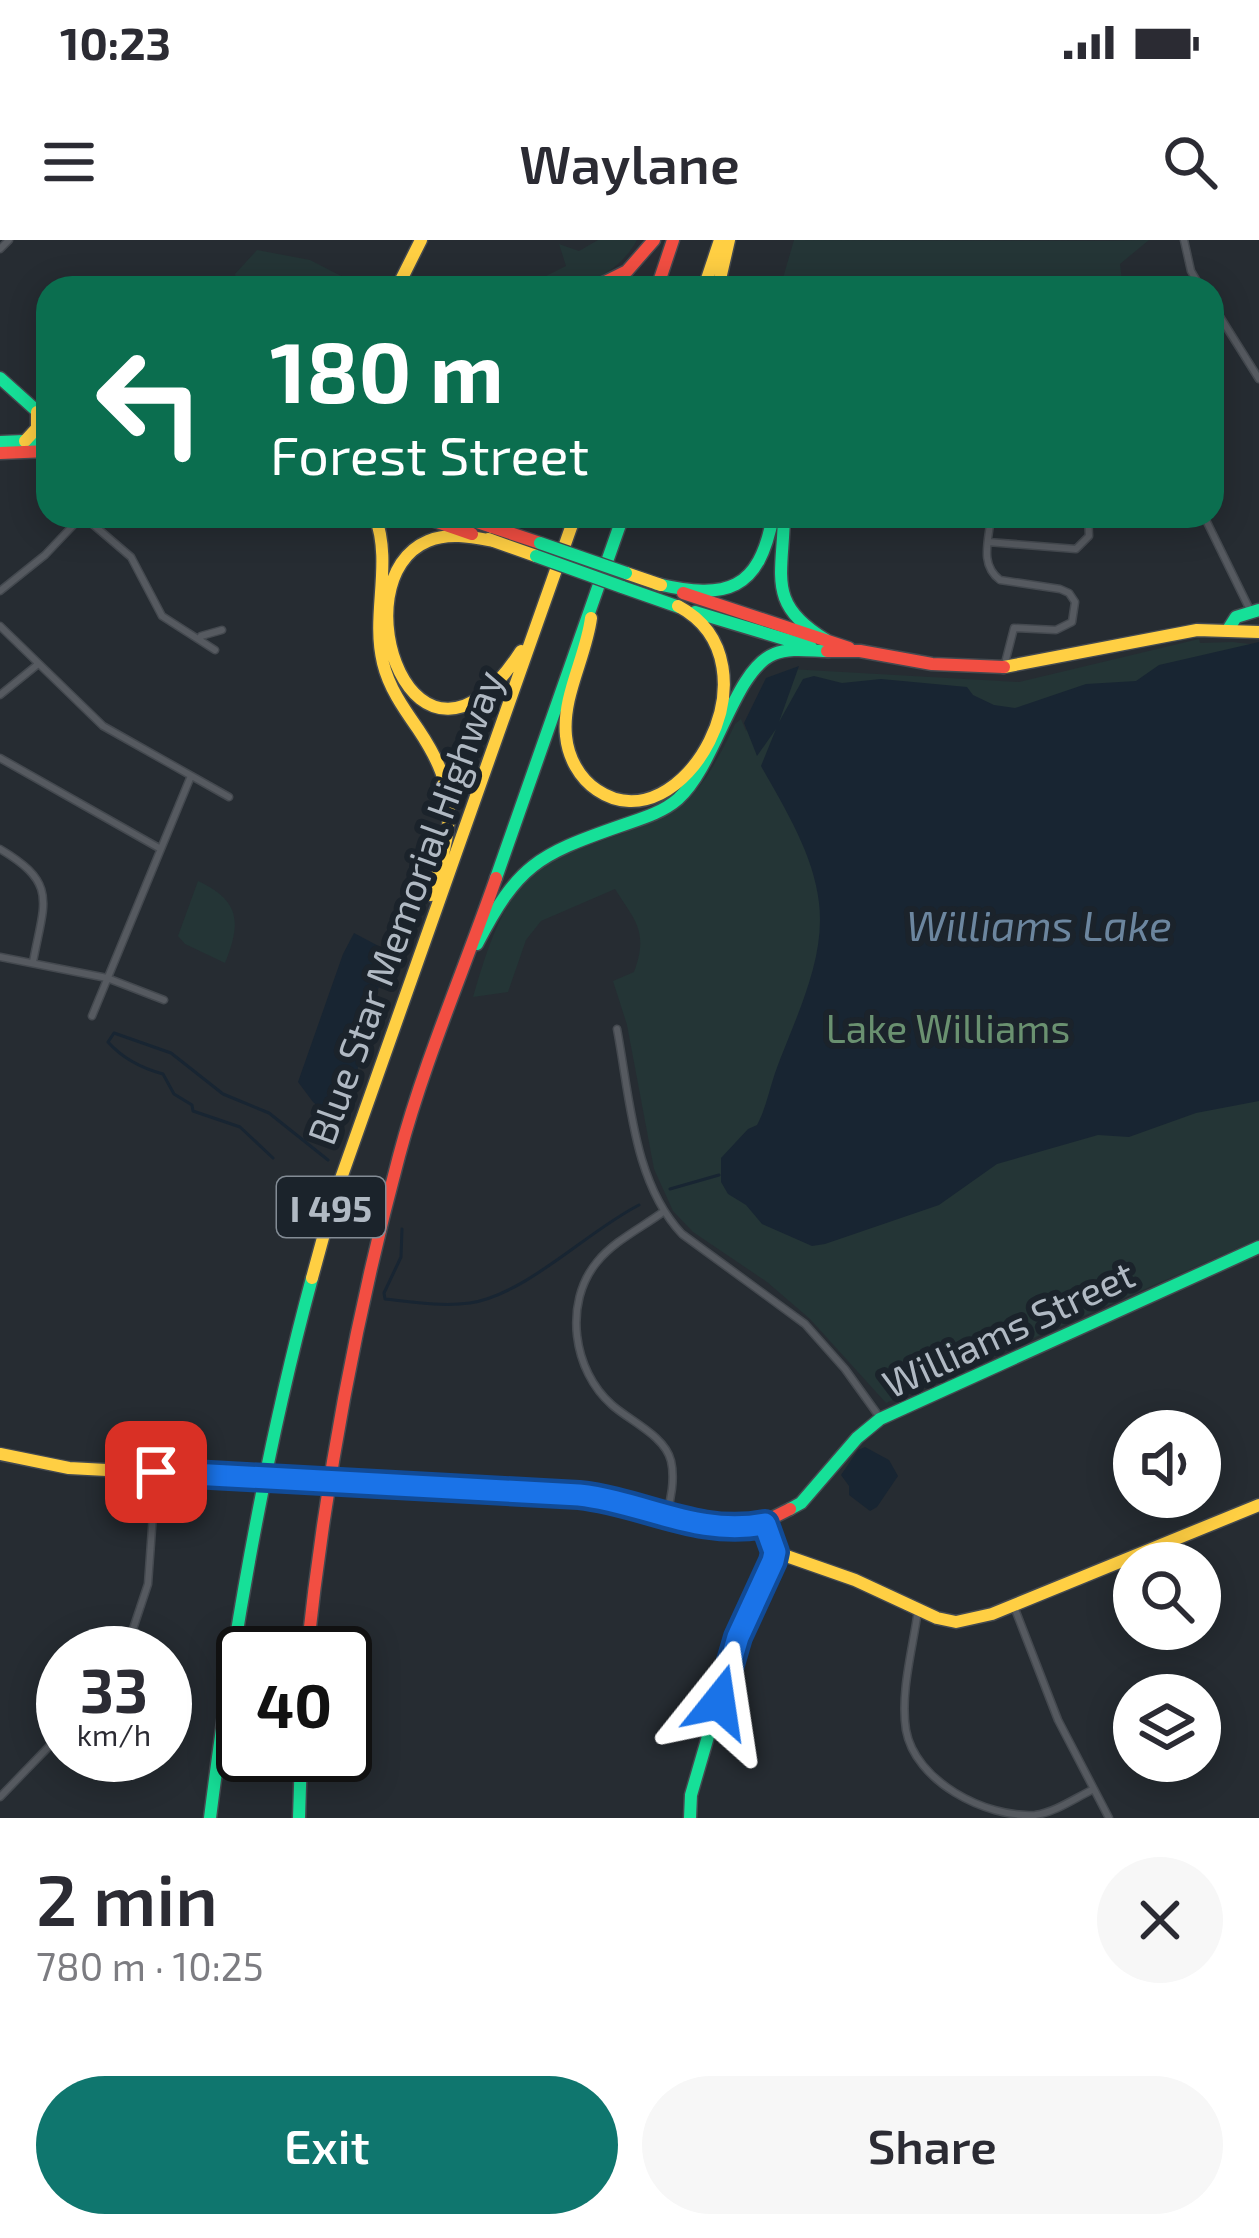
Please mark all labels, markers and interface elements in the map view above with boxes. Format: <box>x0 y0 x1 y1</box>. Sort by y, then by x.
text: 10:23 <box>60 15 171 69</box>
icon: menu <box>36 129 102 195</box>
icon: search <box>1157 129 1223 195</box>
text: Waylane <box>519 130 740 195</box>
text: 180 m <box>270 319 504 420</box>
icon: left <box>72 324 228 480</box>
text: Forest Street <box>270 421 589 486</box>
street label: Blue Star Memorial Highway <box>296 664 512 1150</box>
water label: Williams Lake <box>906 899 1172 949</box>
park label: Lake Williams <box>826 1004 1070 1051</box>
road number: I 495 <box>277 1177 385 1237</box>
street label: Williams Street <box>875 1249 1141 1407</box>
map controls <box>1113 1410 1221 1782</box>
button: sound <box>1113 1410 1221 1518</box>
pin <box>105 1421 207 1523</box>
icon: arrive <box>123 1439 189 1505</box>
button: search <box>1113 1542 1221 1650</box>
speed limit sign: 40 <box>216 1626 372 1782</box>
position arrow <box>656 1639 782 1765</box>
text: 33 <box>80 1653 148 1725</box>
button: layers <box>1113 1674 1221 1782</box>
text: km/h <box>77 1716 151 1752</box>
text: 2 min <box>36 1854 218 1940</box>
button: close <box>1097 1857 1223 1983</box>
text: 780 m · 10:25 <box>36 1942 264 1989</box>
button: Exit <box>36 2076 618 2214</box>
button: Share <box>642 2076 1223 2214</box>

